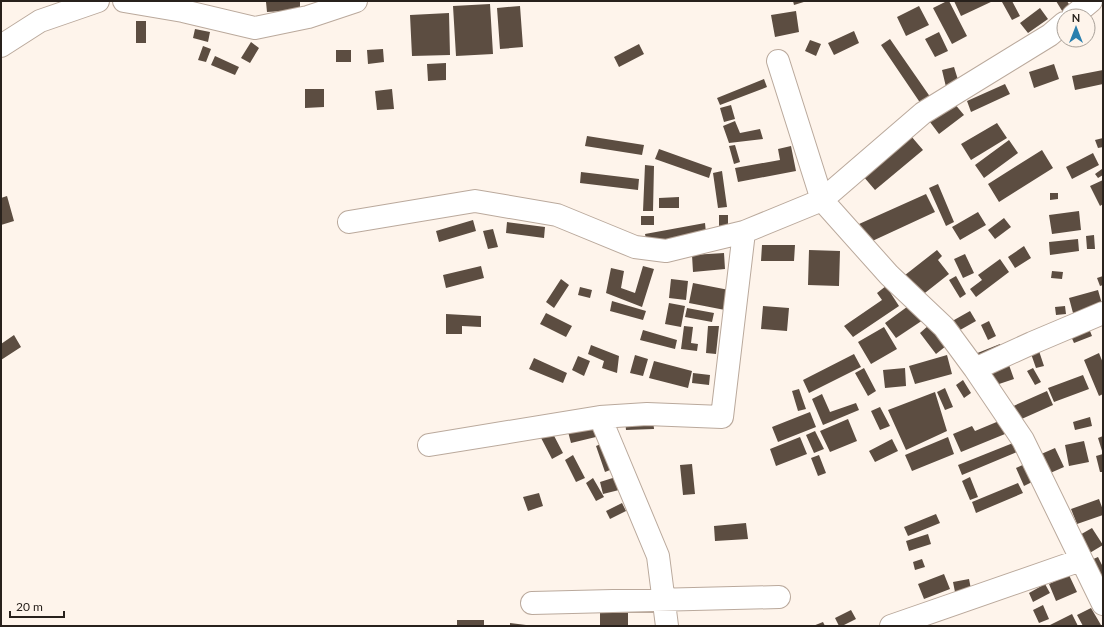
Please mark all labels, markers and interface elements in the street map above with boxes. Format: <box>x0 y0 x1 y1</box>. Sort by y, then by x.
north arrow <box>1056 8 1096 48</box>
text: N <box>1072 11 1080 24</box>
scale bar <box>10 593 64 619</box>
text: 20 m <box>16 599 43 614</box>

